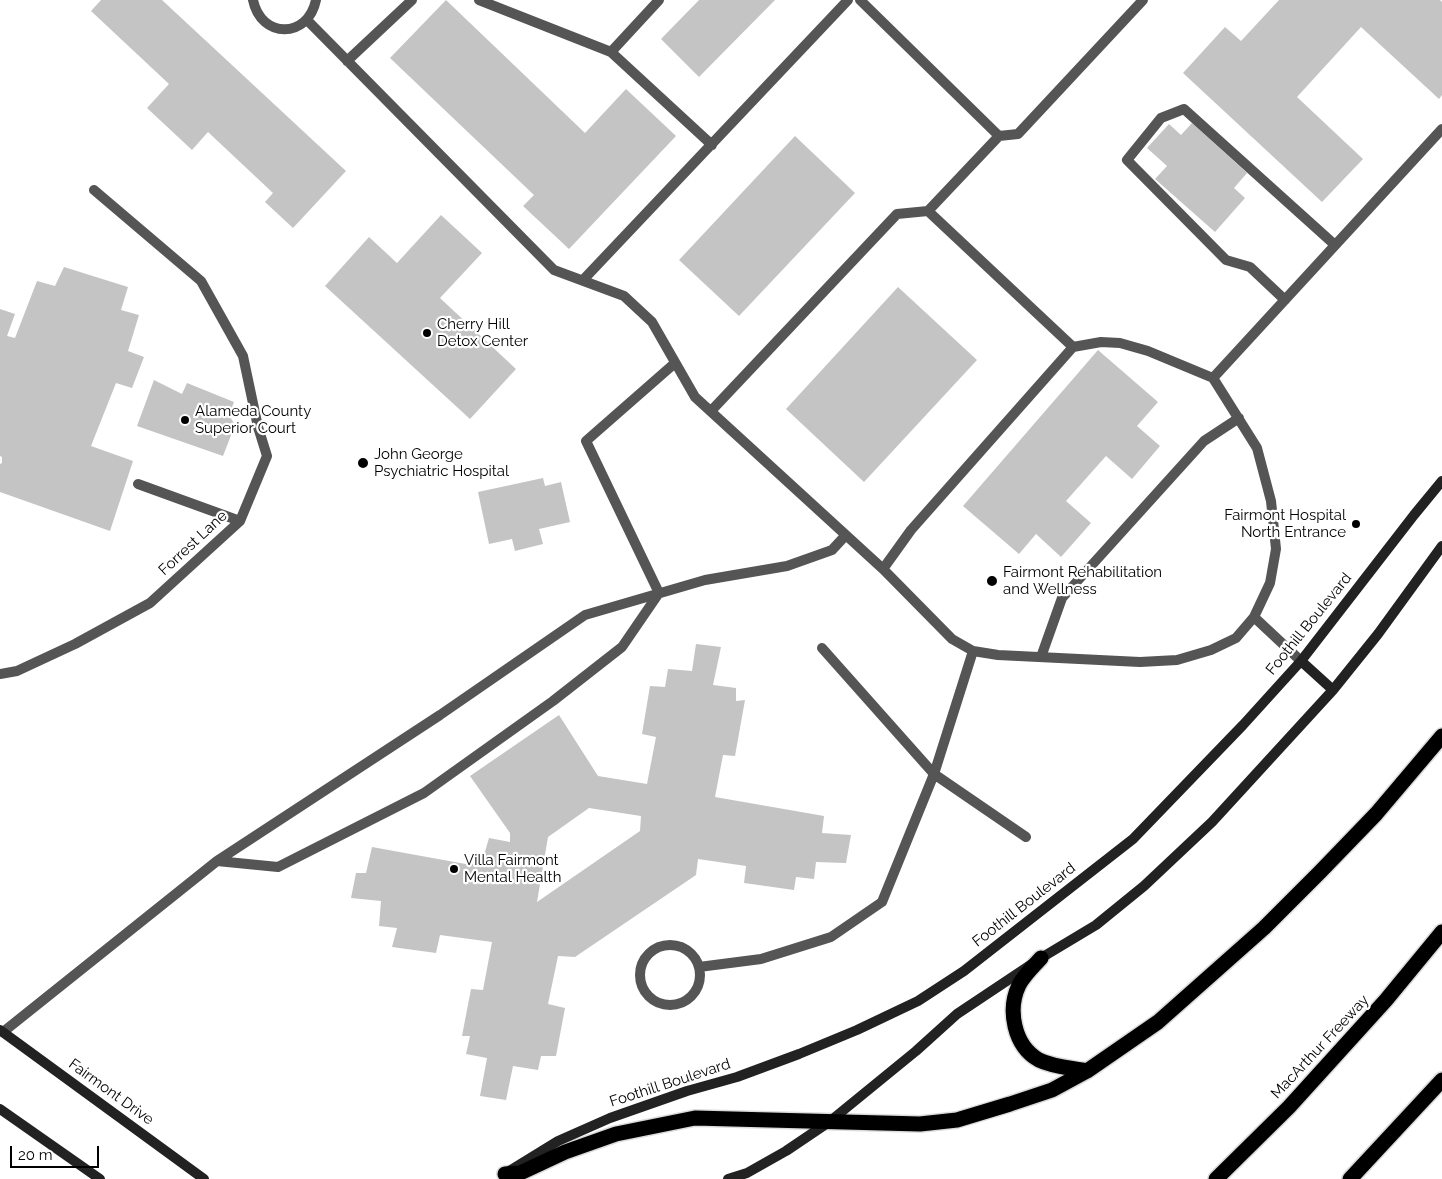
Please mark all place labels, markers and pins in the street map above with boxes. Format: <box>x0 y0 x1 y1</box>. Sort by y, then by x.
place label: Cherry Hill Detox Center <box>437 315 528 350</box>
marker: Cherry Hill Detox Center <box>421 327 433 339</box>
place label: Alameda County Superior Court <box>195 402 311 437</box>
marker: Alameda County Superior Court <box>179 414 191 426</box>
place label: John George Psychiatric Hospital <box>374 445 509 480</box>
marker: John George Psychiatric Hospital <box>356 456 370 470</box>
place label: Fairmont Hospital North Entrance <box>1224 506 1346 541</box>
marker: Fairmont Hospital North Entrance <box>1350 518 1362 530</box>
place label: Fairmont Rehabilitation and Wellness <box>1003 563 1162 598</box>
marker: Fairmont Rehabilitation and Wellness <box>985 574 999 588</box>
place label: Villa Fairmont Mental Health <box>464 851 561 886</box>
marker: Villa Fairmont Mental Health <box>448 863 460 875</box>

